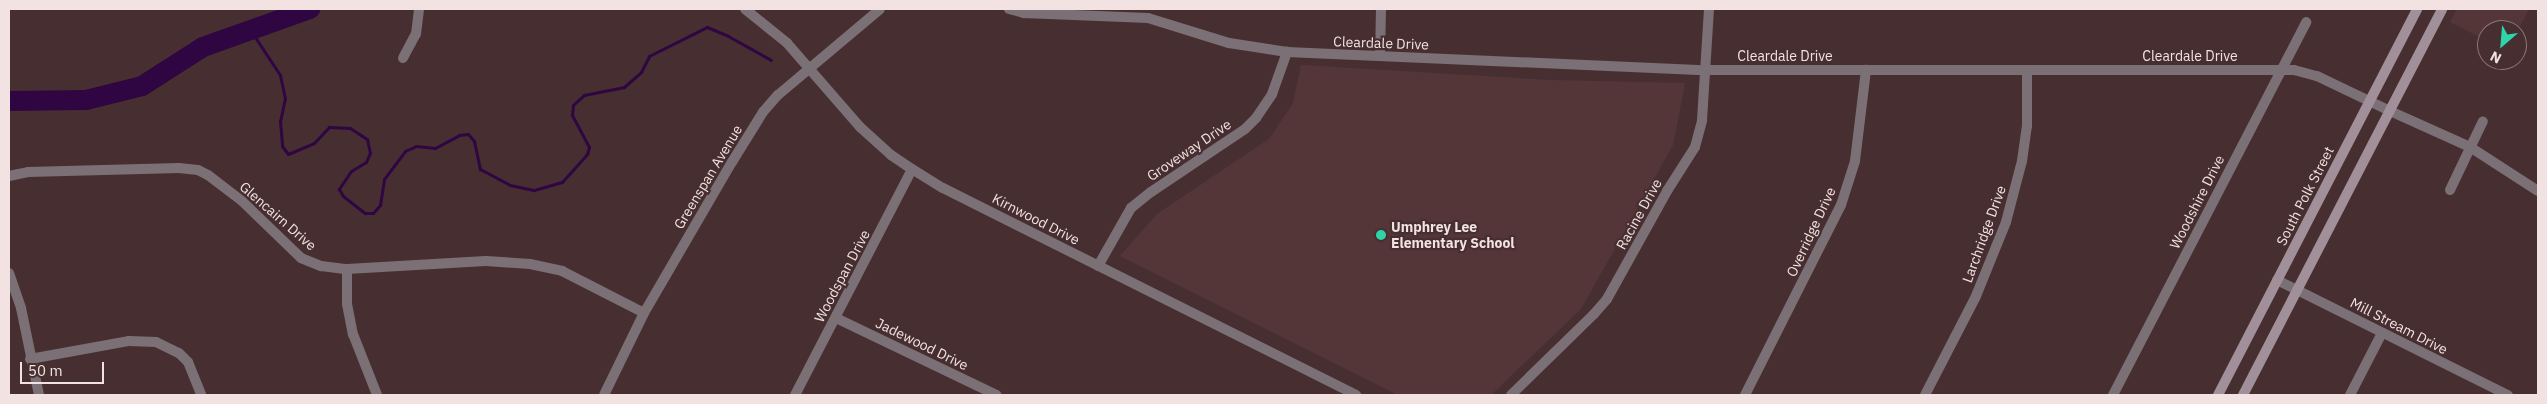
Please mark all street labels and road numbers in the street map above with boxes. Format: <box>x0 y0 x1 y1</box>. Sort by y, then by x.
street label: Cleardale Drive <box>1333 33 1429 53</box>
street label: Cleardale Drive <box>1737 48 1833 64</box>
street label: Cleardale Drive <box>2142 48 2238 64</box>
street label: Groveway Drive <box>1144 116 1234 184</box>
street label: Greenspan Avenue <box>670 122 746 232</box>
street label: South Polk Street <box>2273 144 2337 248</box>
street label: Woodshire Drive <box>2166 152 2228 252</box>
street label: Racine Drive <box>1613 176 1665 252</box>
street label: Glencairn Drive <box>236 178 320 254</box>
street label: Larchridge Drive <box>1959 183 2009 285</box>
street label: Overridge Drive <box>1783 184 1839 280</box>
street label: Kirnwood Drive <box>990 190 1082 248</box>
street label: Woodspan Drive <box>811 227 873 325</box>
street label: Mill Stream Drive <box>2348 294 2450 358</box>
street label: Jadewood Drive <box>873 314 971 374</box>

